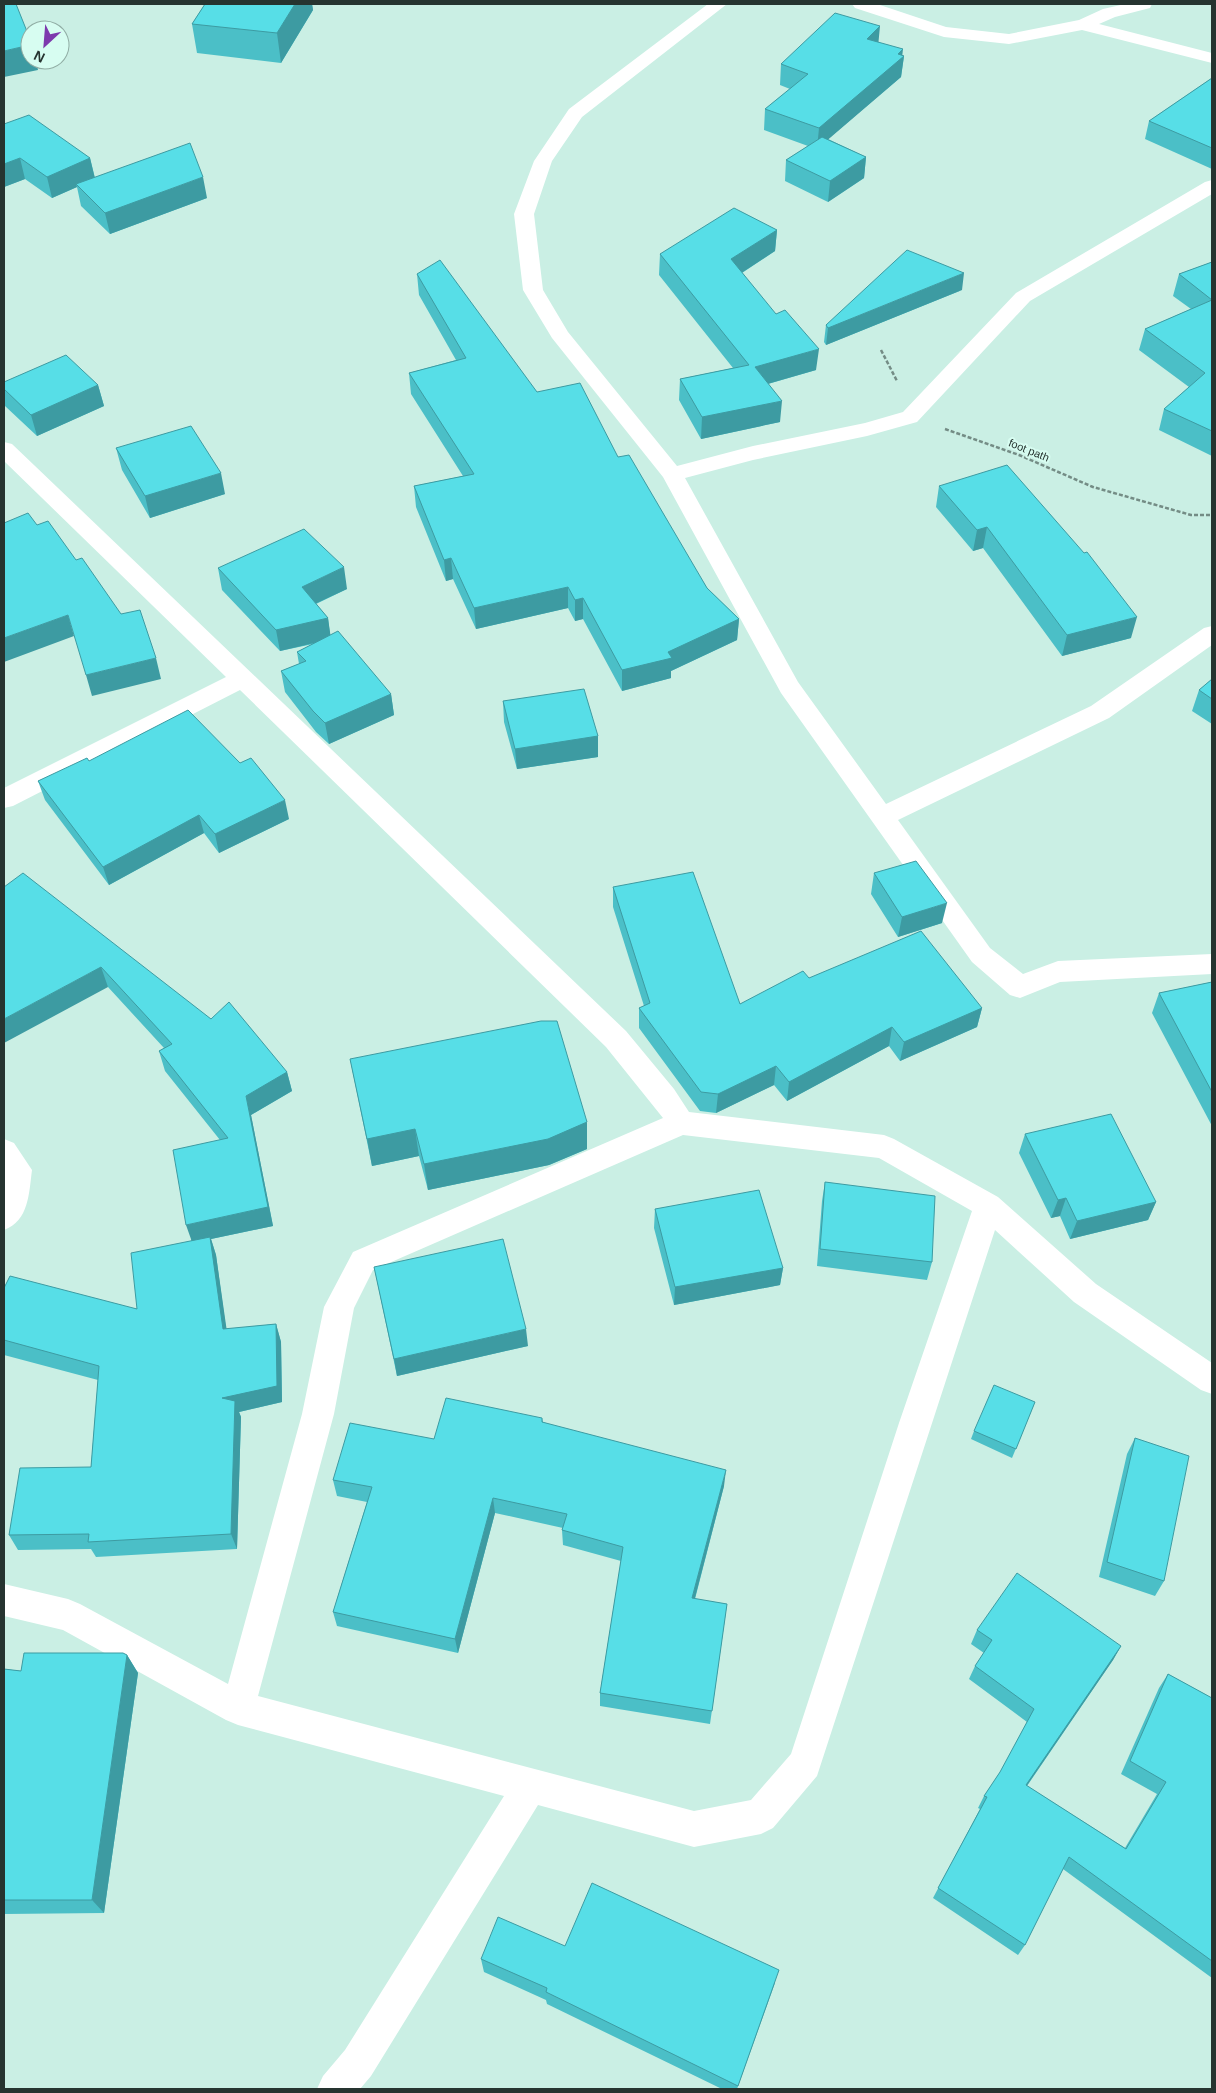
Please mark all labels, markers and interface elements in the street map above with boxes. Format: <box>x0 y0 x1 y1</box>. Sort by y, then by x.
north arrow <box>20 20 70 70</box>
text: N <box>31 47 47 66</box>
street label: foot path <box>1007 436 1051 464</box>

